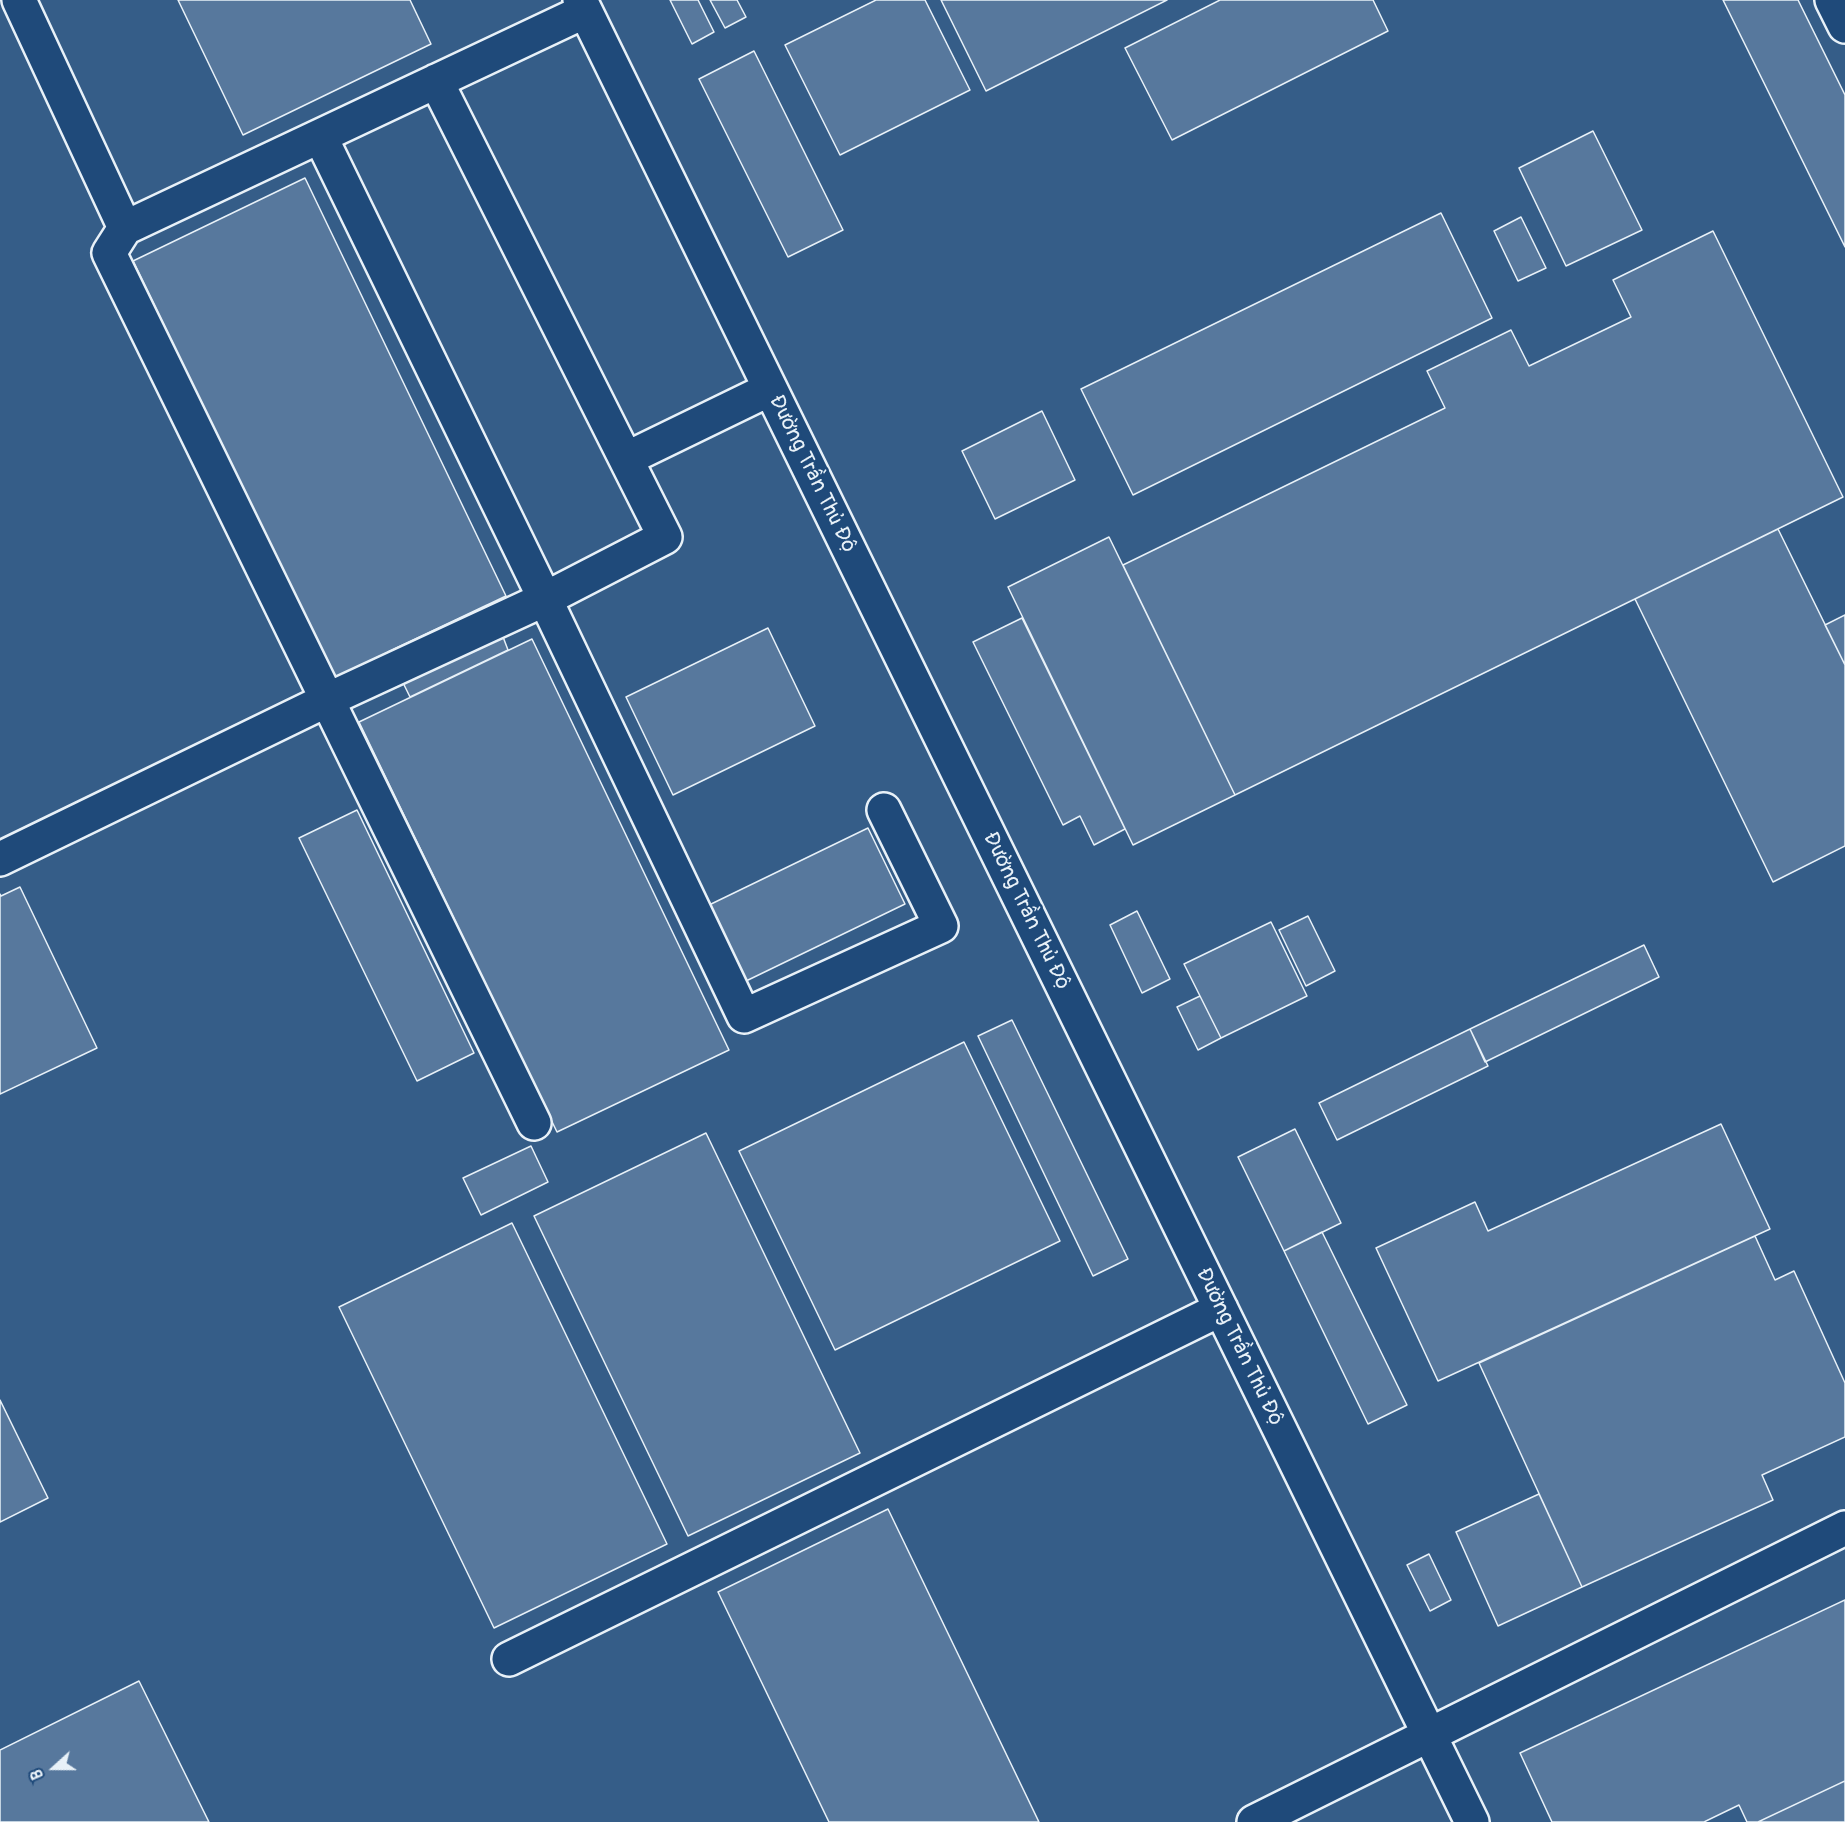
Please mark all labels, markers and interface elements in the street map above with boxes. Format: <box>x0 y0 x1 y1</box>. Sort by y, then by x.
street label: Đường Trần Thủ Độ <box>763 391 861 557</box>
street label: Đường Trần Thủ Độ <box>977 828 1075 994</box>
street label: Đường Trần Thủ Độ <box>1190 1264 1288 1430</box>
north arrow <box>24 1738 84 1798</box>
text: B <box>26 1767 48 1782</box>

